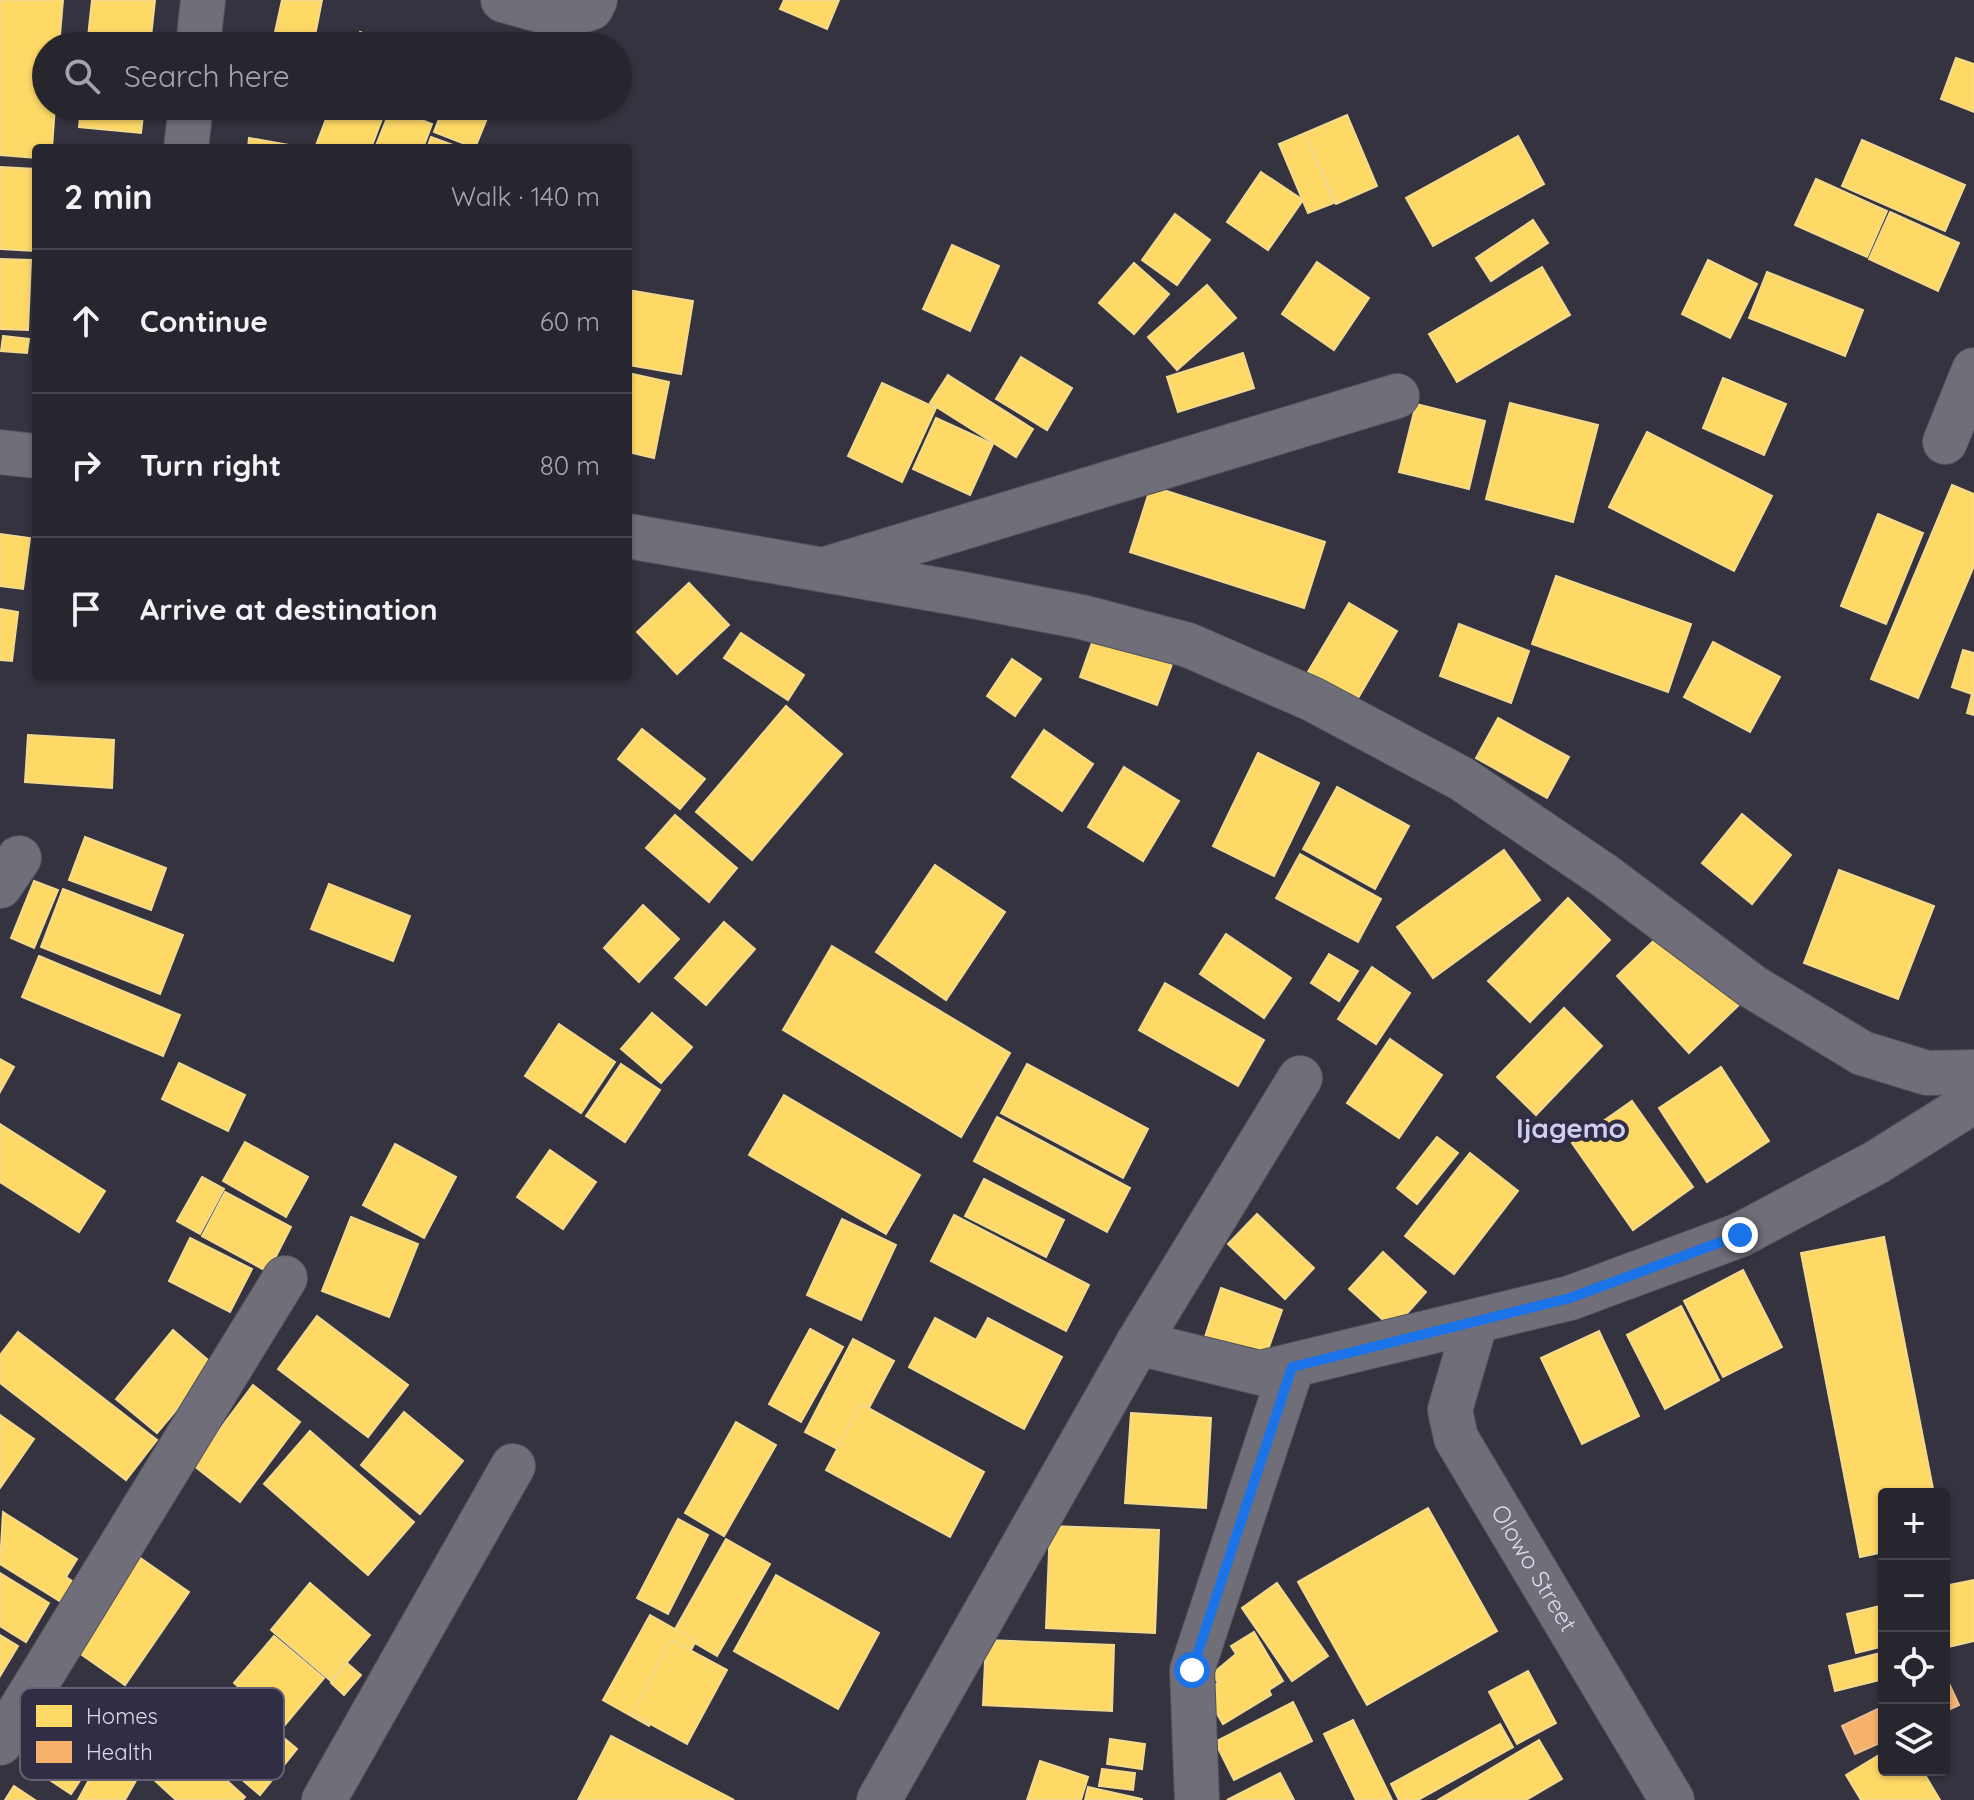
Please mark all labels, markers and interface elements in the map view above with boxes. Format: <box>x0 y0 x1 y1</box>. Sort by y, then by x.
search box <box>32 32 632 120</box>
icon: search <box>60 54 104 98</box>
text: Search here <box>124 57 290 95</box>
text: 2 min <box>64 175 153 218</box>
text: Walk · 140 m <box>451 180 600 213</box>
icon: ahead <box>64 299 108 343</box>
text: Continue <box>140 302 268 340</box>
text: 60 m <box>540 305 600 338</box>
icon: right <box>64 443 108 487</box>
text: Turn right <box>140 446 281 484</box>
text: 80 m <box>540 449 600 482</box>
icon: arrive <box>64 587 108 631</box>
text: Arrive at destination <box>140 590 438 628</box>
district label: Ijagemo <box>1516 1110 1626 1145</box>
route end <box>1722 1217 1758 1253</box>
map controls <box>1878 1488 1950 1776</box>
button: + <box>1878 1488 1950 1560</box>
street label: Olowo Street <box>1485 1499 1584 1637</box>
button: − <box>1878 1560 1950 1632</box>
button: locate <box>1878 1632 1950 1704</box>
route start <box>1174 1652 1210 1688</box>
legend <box>20 1688 284 1780</box>
text: Homes <box>86 1702 158 1730</box>
button: layers <box>1878 1704 1950 1776</box>
text: Health <box>86 1738 153 1766</box>

